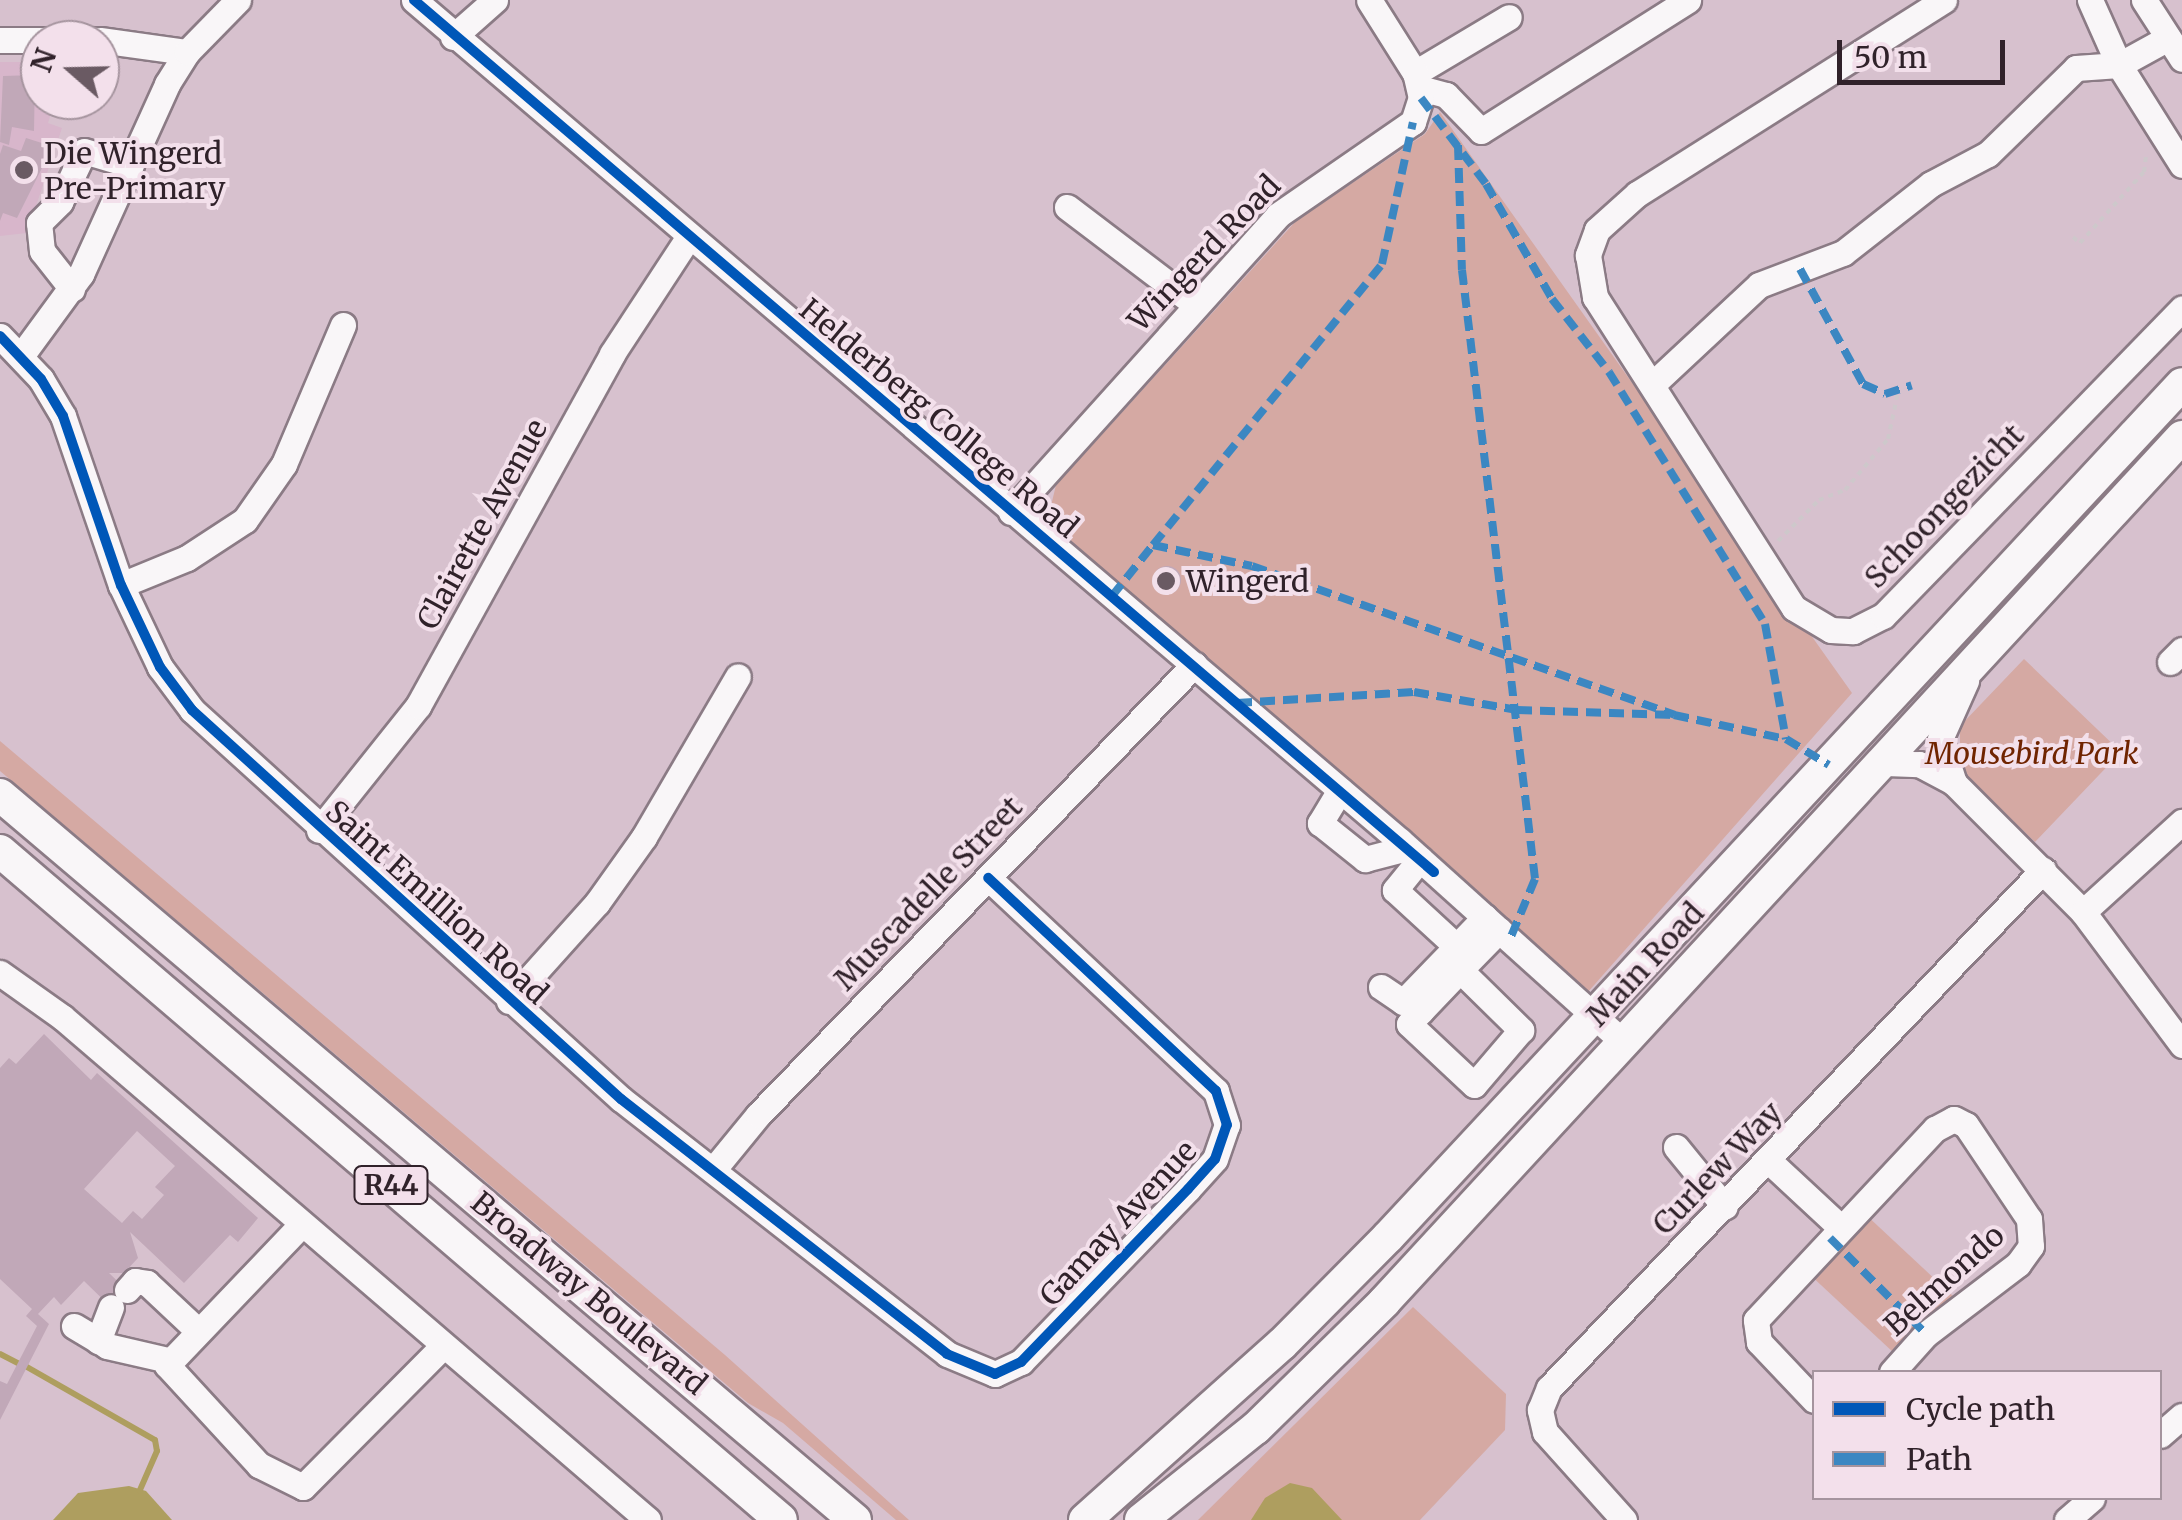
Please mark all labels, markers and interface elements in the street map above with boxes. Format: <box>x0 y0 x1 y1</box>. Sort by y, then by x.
north arrow <box>20 20 120 120</box>
scale bar <box>1842 20 2010 82</box>
text: 50 m <box>1854 38 1927 76</box>
text: N <box>23 44 64 77</box>
place label: Die Wingerd Pre-Primary <box>44 135 225 206</box>
marker: Die Wingerd Pre-Primary <box>13 159 35 181</box>
street label: Wingerd Road <box>1121 167 1287 339</box>
street label: Helderberg College Road <box>793 291 1085 545</box>
street label: Clairette Avenue <box>409 413 555 635</box>
street label: Schoongezicht <box>1857 417 2031 595</box>
place label: Wingerd <box>1186 563 1309 599</box>
marker: Wingerd <box>1155 570 1177 592</box>
park label: Mousebird Park <box>1925 735 2139 771</box>
street label: Muscadelle Street <box>827 789 1029 997</box>
street label: Saint Emillion Road <box>319 793 555 1011</box>
street label: Main Road <box>1579 895 1711 1033</box>
street label: Curlew Way <box>1645 1094 1789 1242</box>
street label: Gamay Avenue <box>1032 1133 1204 1313</box>
road number: R44 <box>351 1162 431 1208</box>
street label: Broadway Boulevard <box>464 1184 714 1402</box>
street label: Belmondo <box>1877 1217 2011 1343</box>
legend <box>1812 1370 2162 1500</box>
text: Cycle path <box>1906 1390 2055 1428</box>
text: Path <box>1906 1440 1972 1478</box>

